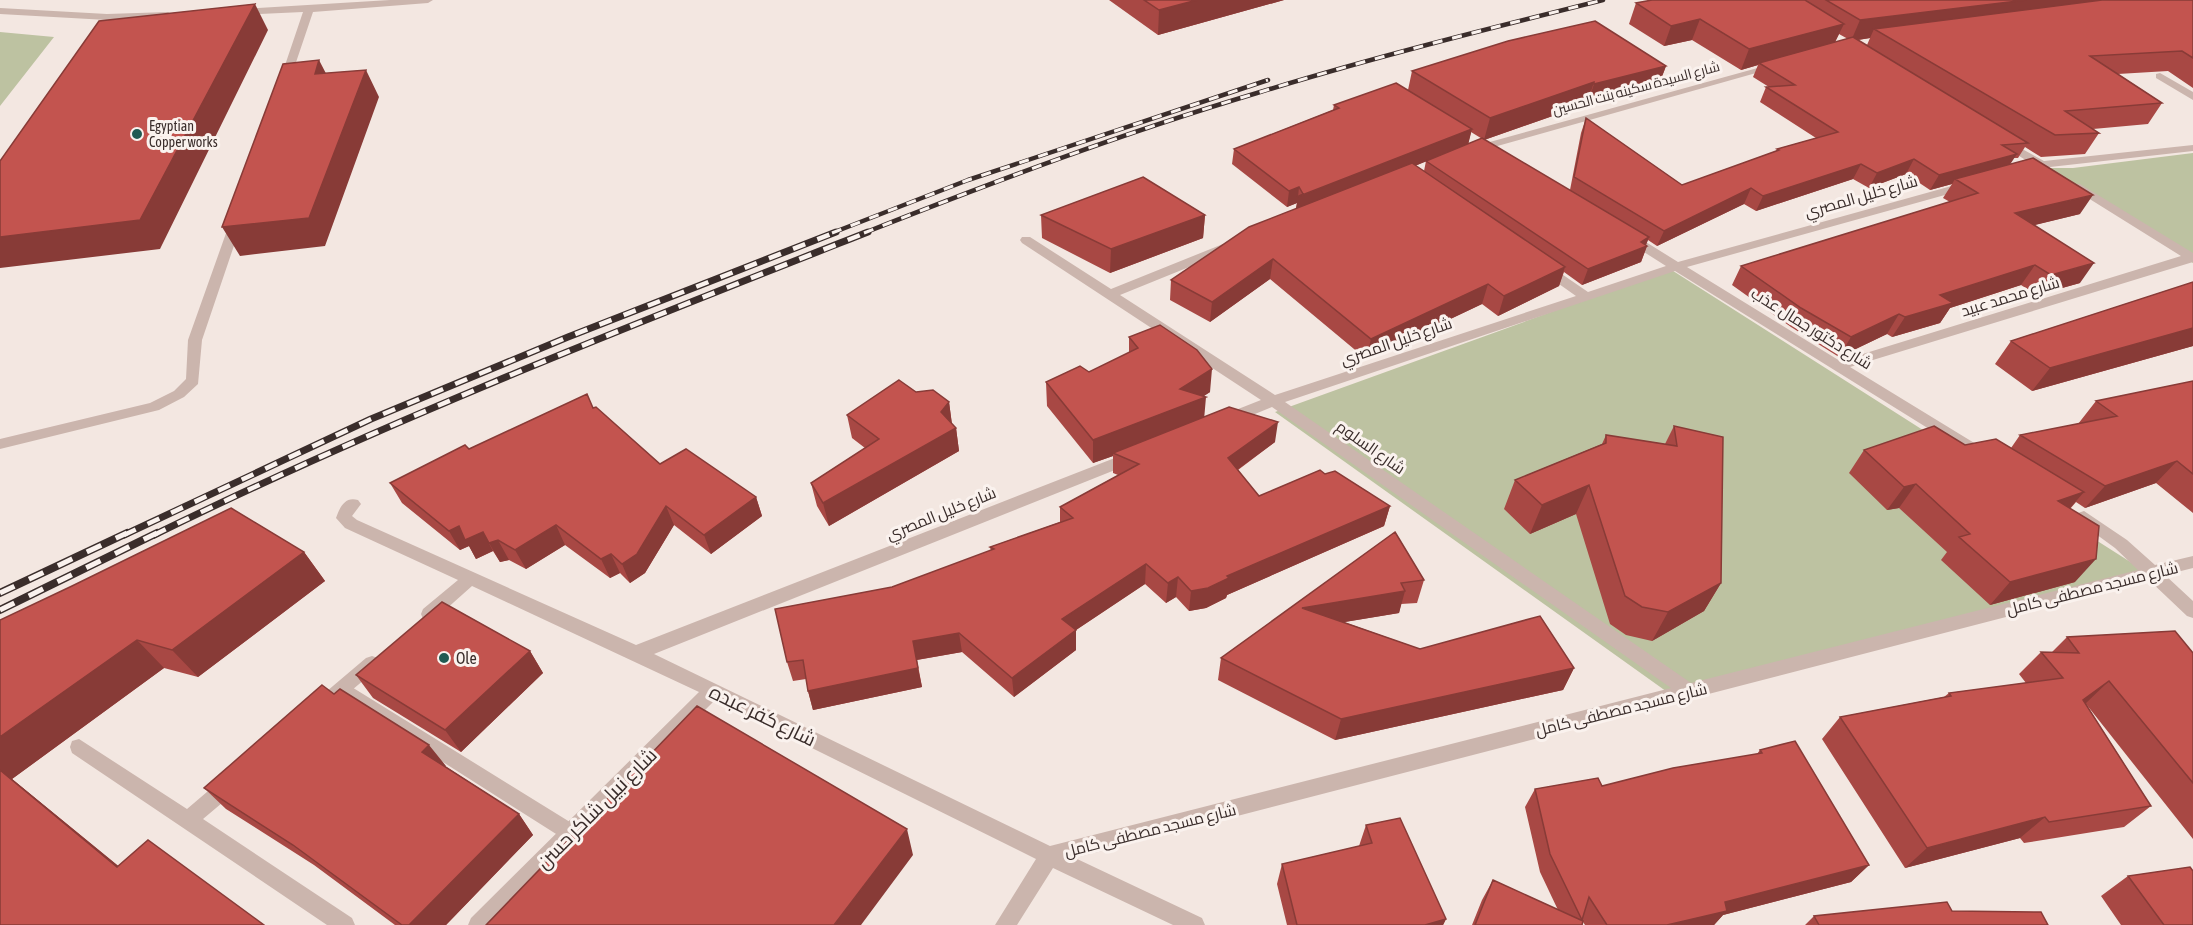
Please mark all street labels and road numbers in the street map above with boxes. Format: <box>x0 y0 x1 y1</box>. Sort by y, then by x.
street label: شارع السيدة سكينه بنت الحسين <box>1551 58 1722 119</box>
street label: شارع خليل المصري <box>1802 171 1921 226</box>
street label: شارع محمد عبيد <box>1959 272 2062 322</box>
street label: شارع دكتور جمال عذب <box>1747 283 1876 375</box>
street label: شارع خليل المصري <box>1338 313 1456 373</box>
street label: شارع السلوم <box>1331 417 1409 480</box>
street label: شارع خليل المصري <box>883 483 1000 548</box>
street label: شارع مسجد مصطفى كامل <box>2004 558 2180 621</box>
street label: شارع كفر عبده <box>705 679 820 753</box>
street label: شارع مسجد مصطفى كامل <box>1533 679 1709 742</box>
street label: شارع نبيل شاكر حسن <box>531 743 663 875</box>
street label: شارع مسجد مصطفى كامل <box>1062 800 1238 863</box>

